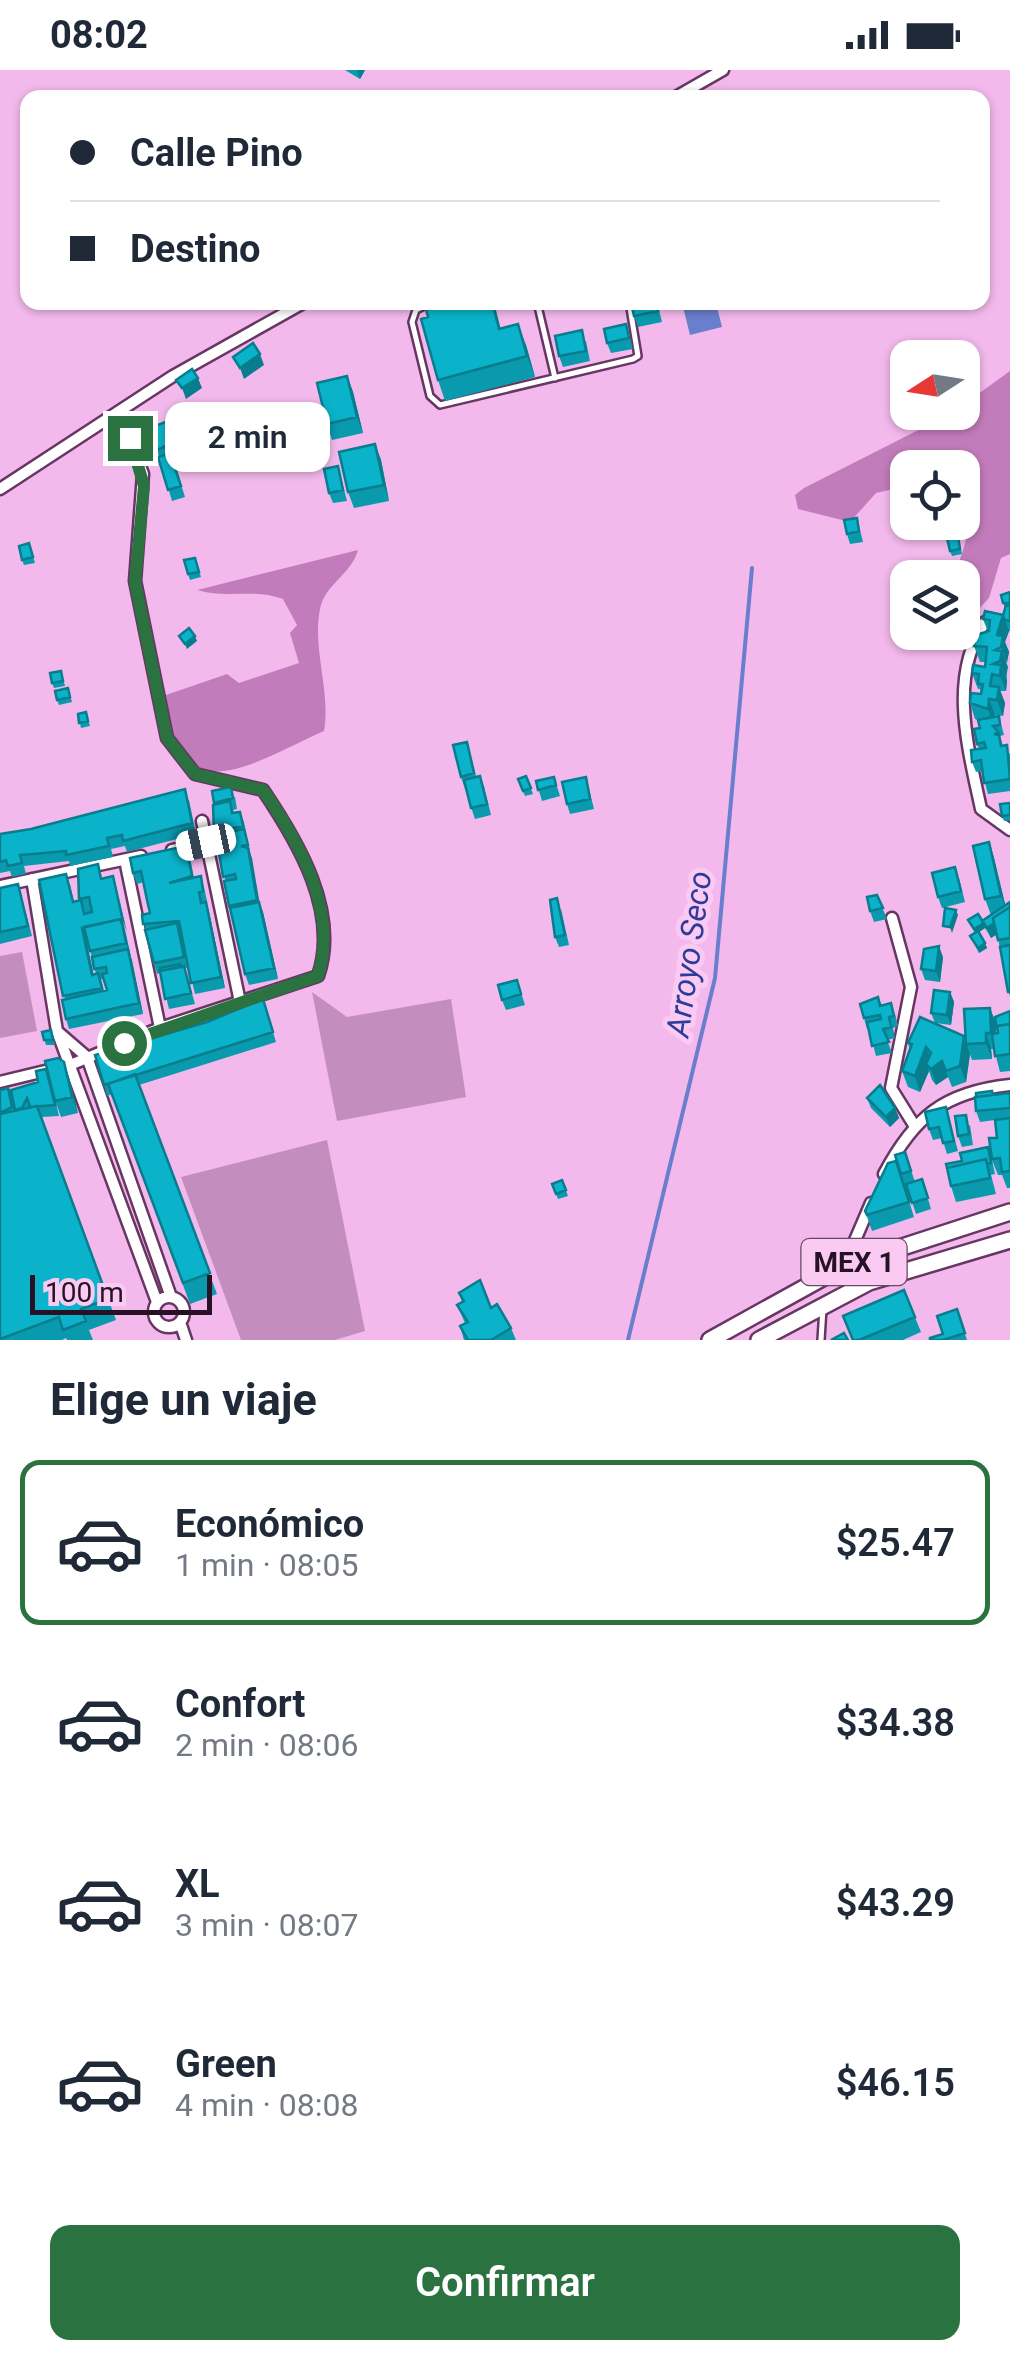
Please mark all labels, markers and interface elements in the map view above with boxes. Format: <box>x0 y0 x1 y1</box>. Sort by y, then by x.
text: 08:02 <box>50 13 148 57</box>
text: Calle Pino <box>130 131 303 175</box>
text: Destino <box>130 227 260 271</box>
north arrow <box>890 340 980 430</box>
map controls <box>890 340 980 650</box>
callout: 2 min <box>165 403 330 473</box>
route end <box>108 416 153 461</box>
text: 2 min <box>207 418 288 456</box>
button: locate <box>890 450 980 540</box>
button: layers <box>890 560 980 650</box>
car <box>174 821 238 863</box>
water label: Arroyo Seco <box>658 869 719 1041</box>
route start <box>102 1021 147 1066</box>
road number: MEX 1 <box>802 1239 906 1285</box>
scale bar <box>30 1270 212 1314</box>
text: 100 m <box>45 1276 124 1309</box>
text: Elige un viaje <box>50 1373 317 1426</box>
icon: car <box>55 1498 145 1588</box>
text: Económico <box>175 1502 364 1546</box>
text: $25.47 <box>836 1521 955 1565</box>
text: 1 min · 08:05 <box>175 1546 358 1584</box>
icon: car <box>55 1678 145 1768</box>
text: Confort <box>175 1682 305 1726</box>
text: $34.38 <box>836 1701 955 1745</box>
text: 2 min · 08:06 <box>175 1726 358 1764</box>
icon: car <box>55 1858 145 1948</box>
text: XL <box>175 1862 220 1906</box>
text: $43.29 <box>836 1881 955 1925</box>
text: 3 min · 08:07 <box>175 1906 358 1944</box>
icon: car <box>55 2038 145 2128</box>
text: Green <box>175 2042 277 2086</box>
text: $46.15 <box>836 2061 955 2105</box>
text: 4 min · 08:08 <box>175 2086 358 2124</box>
button: Confirmar <box>50 2225 960 2340</box>

